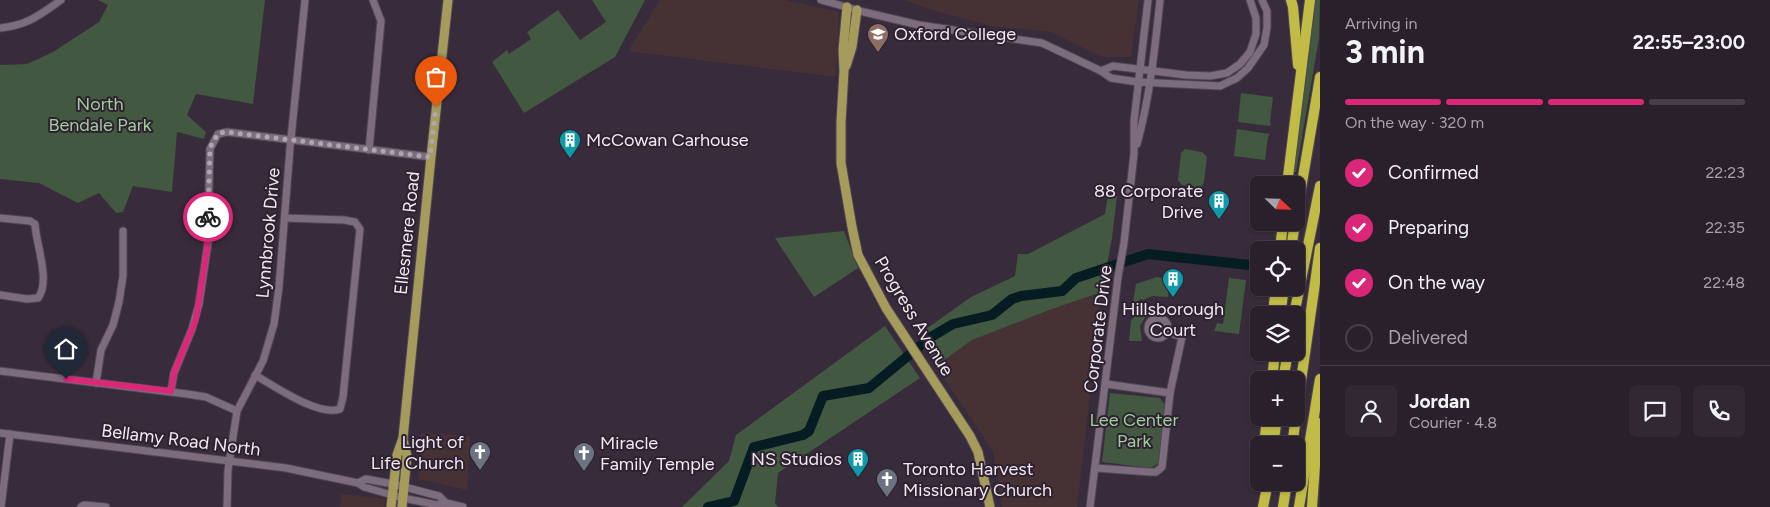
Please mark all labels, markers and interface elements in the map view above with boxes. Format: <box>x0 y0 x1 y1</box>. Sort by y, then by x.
text: Arriving in <box>1345 14 1417 33</box>
school or university icon: Oxford College <box>866 22 890 53</box>
place label: Oxford College <box>894 23 1016 45</box>
text: 22:55–23:00 <box>1633 31 1745 54</box>
text: 3 min <box>1345 33 1425 71</box>
pin <box>415 56 457 107</box>
icon: bag <box>422 63 450 91</box>
park label: North Bendale Park <box>48 93 152 136</box>
text: On the way · 320 m <box>1345 113 1484 132</box>
building icon: McCowan Carhouse <box>558 128 582 159</box>
place label: McCowan Carhouse <box>586 129 749 151</box>
icon: check <box>1345 159 1373 187</box>
text: Confirmed <box>1388 161 1479 184</box>
text: 22:23 <box>1705 163 1745 182</box>
street label: Lynnbrook Drive <box>251 167 285 299</box>
street label: Ellesmere Road <box>390 170 424 296</box>
north arrow <box>1250 176 1305 231</box>
map controls <box>1250 176 1305 491</box>
place label: 88 Corporate Drive <box>1094 180 1203 223</box>
building icon: 88 Corporate Drive <box>1207 189 1231 220</box>
courier <box>183 192 233 242</box>
icon: bike <box>194 203 222 231</box>
icon: check <box>1345 214 1373 242</box>
text: Preparing <box>1388 216 1469 239</box>
text: 22:35 <box>1705 218 1745 237</box>
button: locate <box>1250 241 1305 296</box>
street label: Progress Avenue <box>870 252 958 380</box>
street label: Corporate Drive <box>1079 264 1117 394</box>
building icon: Hillsborough Court <box>1161 267 1185 298</box>
icon: check <box>1345 269 1373 297</box>
text: On the way <box>1388 271 1485 294</box>
text: 22:48 <box>1703 273 1745 292</box>
place label: Hillsborough Court <box>1122 298 1224 341</box>
button: layers <box>1250 306 1305 361</box>
text: Delivered <box>1388 326 1468 349</box>
pin <box>45 328 87 379</box>
icon: home <box>52 335 80 363</box>
button: + <box>1250 371 1305 426</box>
button: person <box>1345 385 1397 437</box>
button: chat <box>1629 385 1681 437</box>
button: phone <box>1693 385 1745 437</box>
text: Jordan <box>1409 390 1470 413</box>
park label: Lee Center Park <box>1090 409 1178 452</box>
text: Courier · 4.8 <box>1409 413 1497 432</box>
street label: Bellamy Road North <box>100 419 262 461</box>
place label: Light of Life Church <box>371 431 464 474</box>
place label: Miracle Family Temple <box>600 432 715 475</box>
button: − <box>1250 436 1305 491</box>
church icon: Light of Life Church <box>468 440 492 471</box>
church icon: Miracle Family Temple <box>572 441 596 472</box>
building icon: NS Studios <box>846 447 870 478</box>
place label: NS Studios <box>751 448 842 470</box>
place label: Toronto Harvest Missionary Church <box>903 458 1052 501</box>
church icon: Toronto Harvest Missionary Church <box>875 467 899 498</box>

